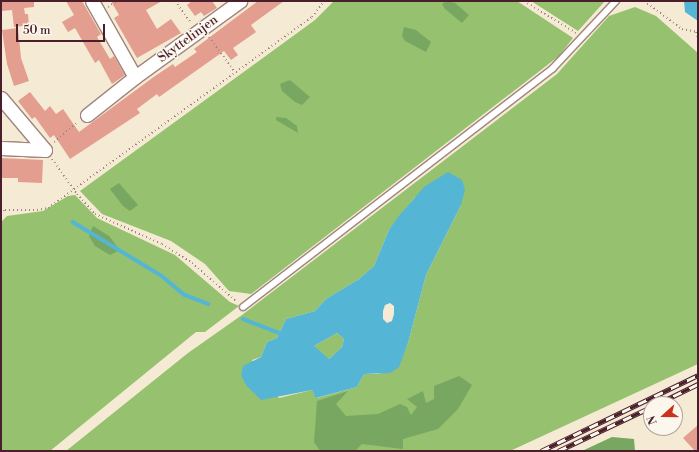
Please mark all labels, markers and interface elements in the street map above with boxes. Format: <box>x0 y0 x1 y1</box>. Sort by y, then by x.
street label: Skyttelinjen <box>155 12 221 66</box>
scale bar <box>18 16 107 42</box>
text: 50 m <box>23 23 51 38</box>
north arrow <box>643 396 683 436</box>
text: N <box>645 413 661 427</box>

